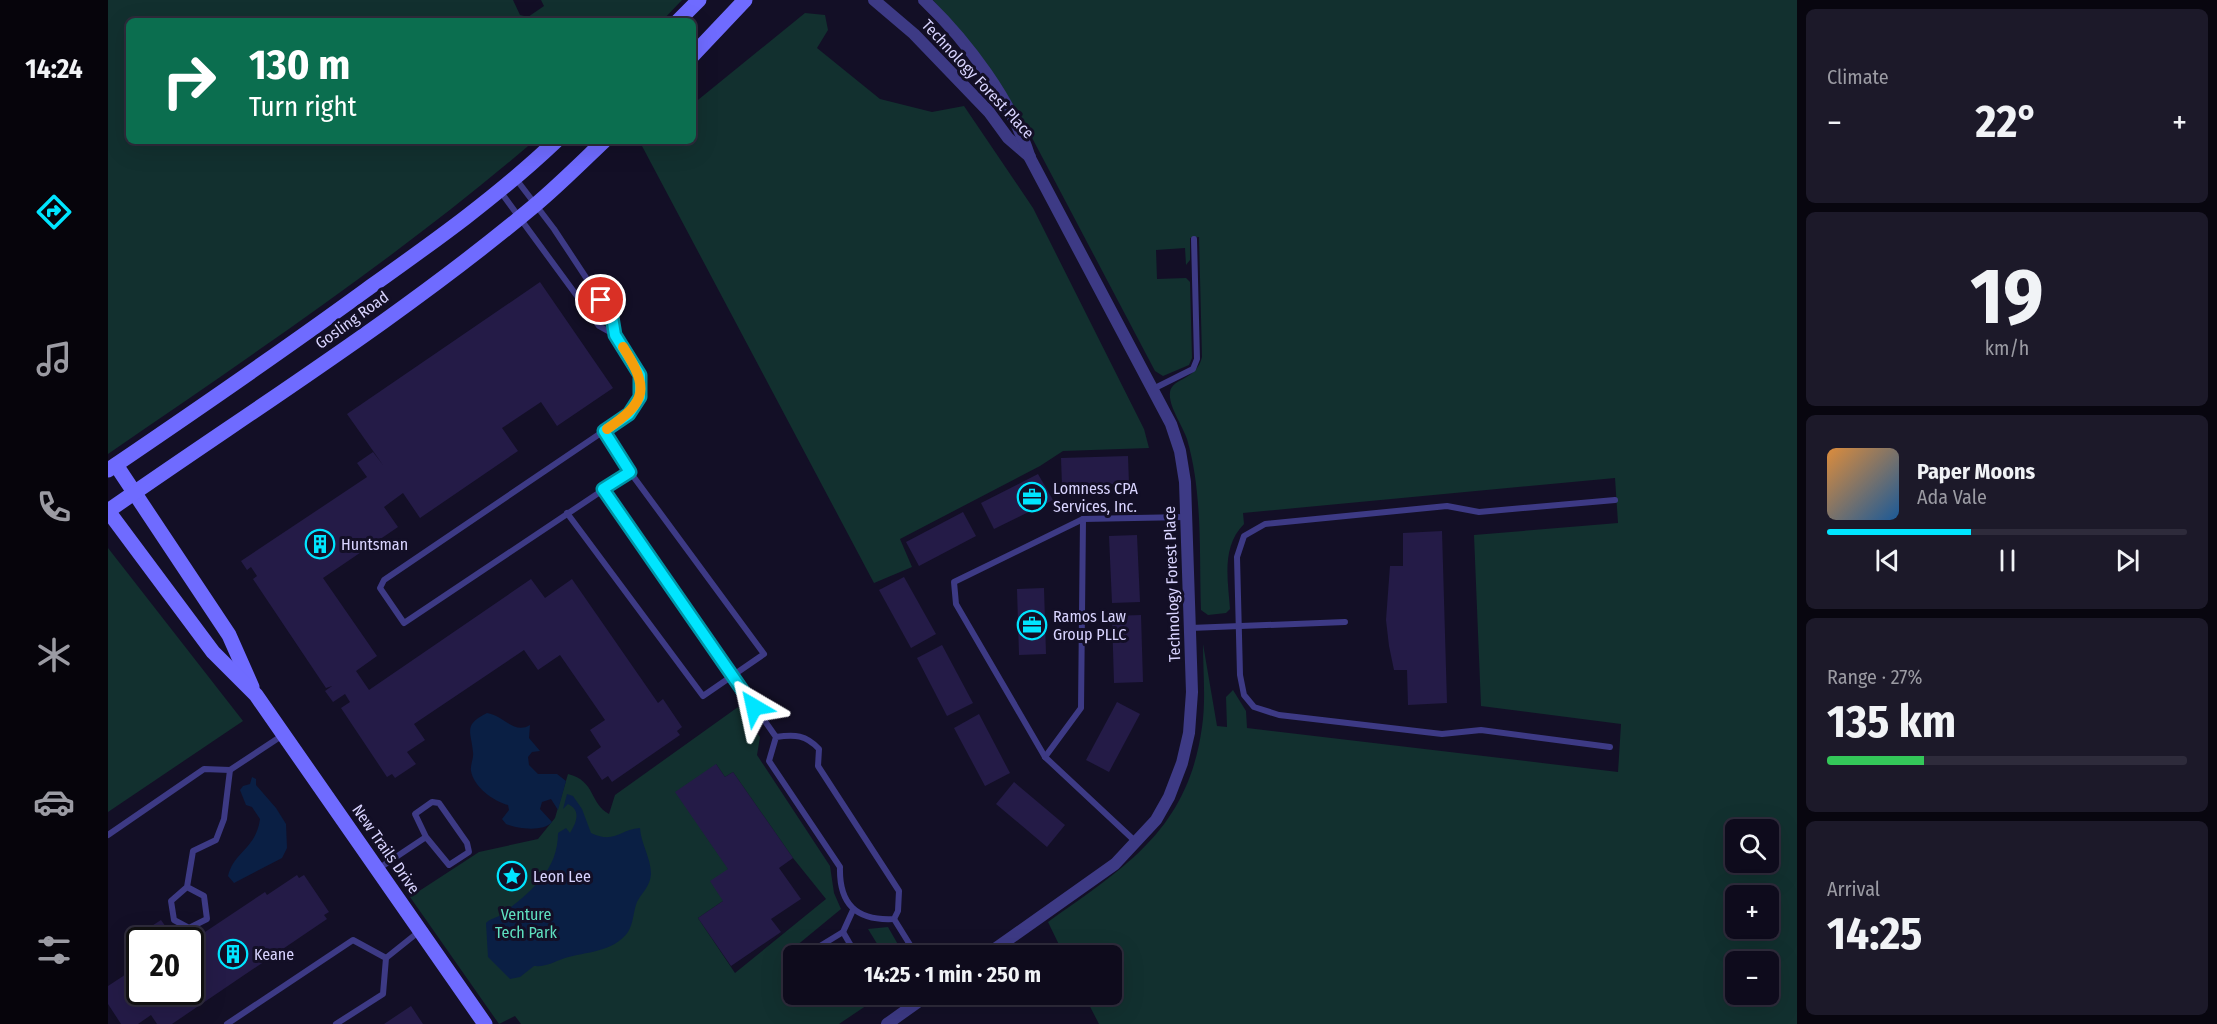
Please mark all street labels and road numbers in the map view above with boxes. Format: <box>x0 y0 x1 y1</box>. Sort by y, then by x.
street label: Technology Forest Place <box>918 16 1038 143</box>
street label: Gosling Road <box>312 287 392 353</box>
street label: Technology Forest Place <box>1160 506 1184 662</box>
street label: New Trails Drive <box>348 801 424 897</box>

